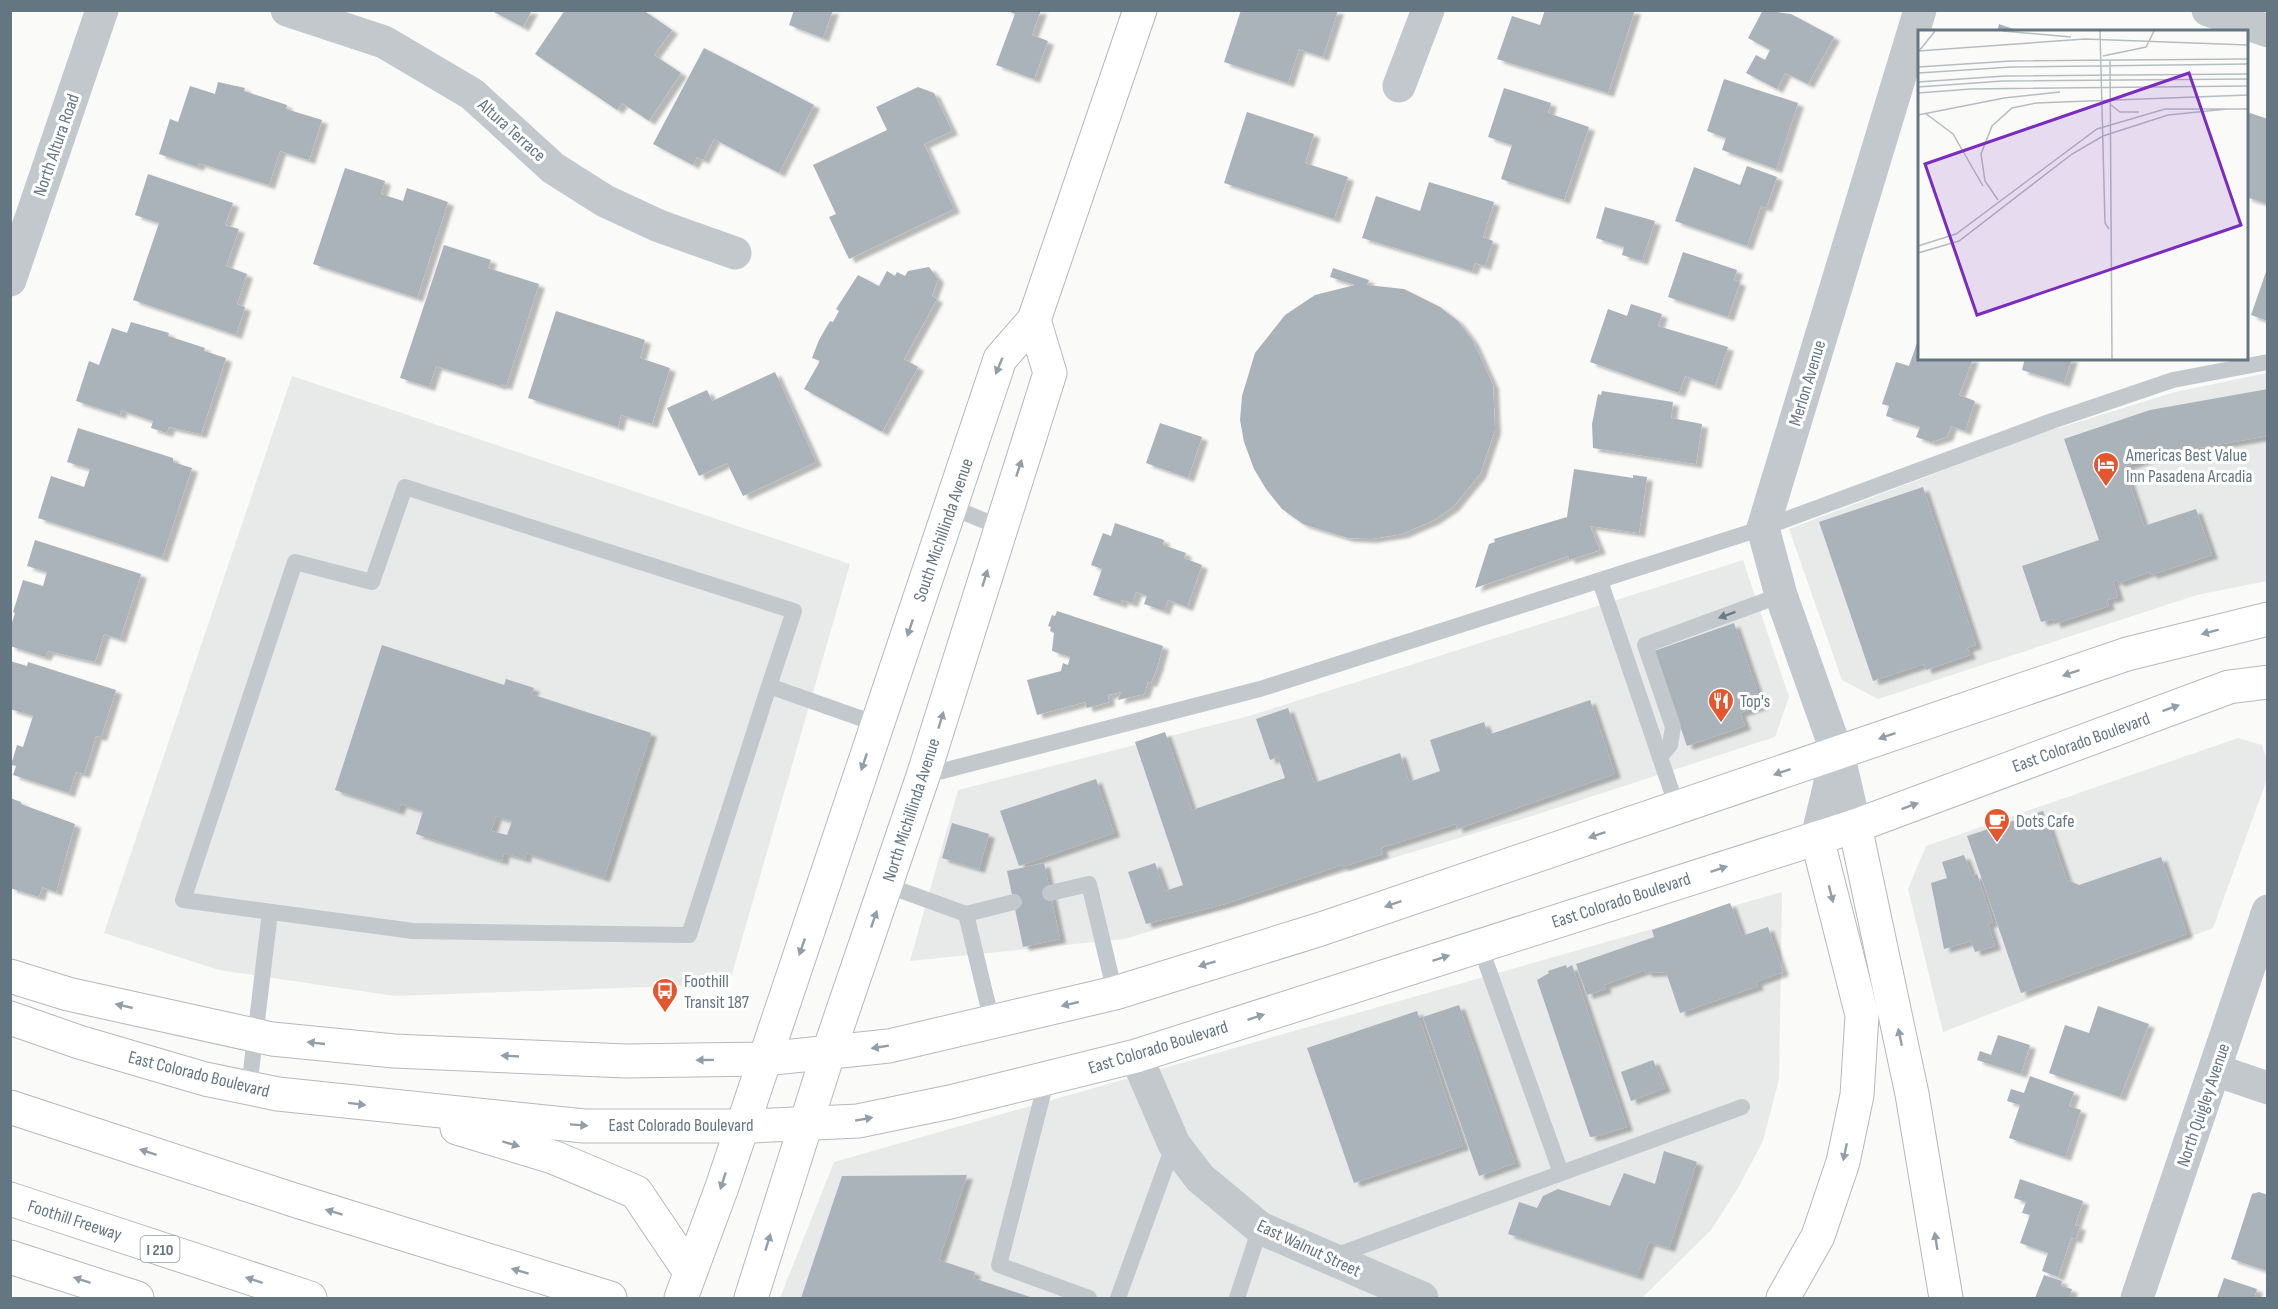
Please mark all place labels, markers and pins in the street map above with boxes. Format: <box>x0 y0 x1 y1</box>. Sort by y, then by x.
place label: Americas Best Value Inn Pasadena Arcadia <box>2125 445 2252 487</box>
hotel icon: Americas Best Value Inn Pasadena Arcadia <box>2091 450 2121 488</box>
restaurant icon: Top's <box>1706 686 1736 724</box>
place label: Top's <box>1740 691 1770 712</box>
cafe icon: Dots Cafe <box>1982 806 2012 844</box>
place label: Dots Cafe <box>2016 811 2074 832</box>
place label: Foothill Transit 187 <box>684 971 750 1013</box>
bus stop icon: Foothill Transit 187 <box>650 976 680 1014</box>

